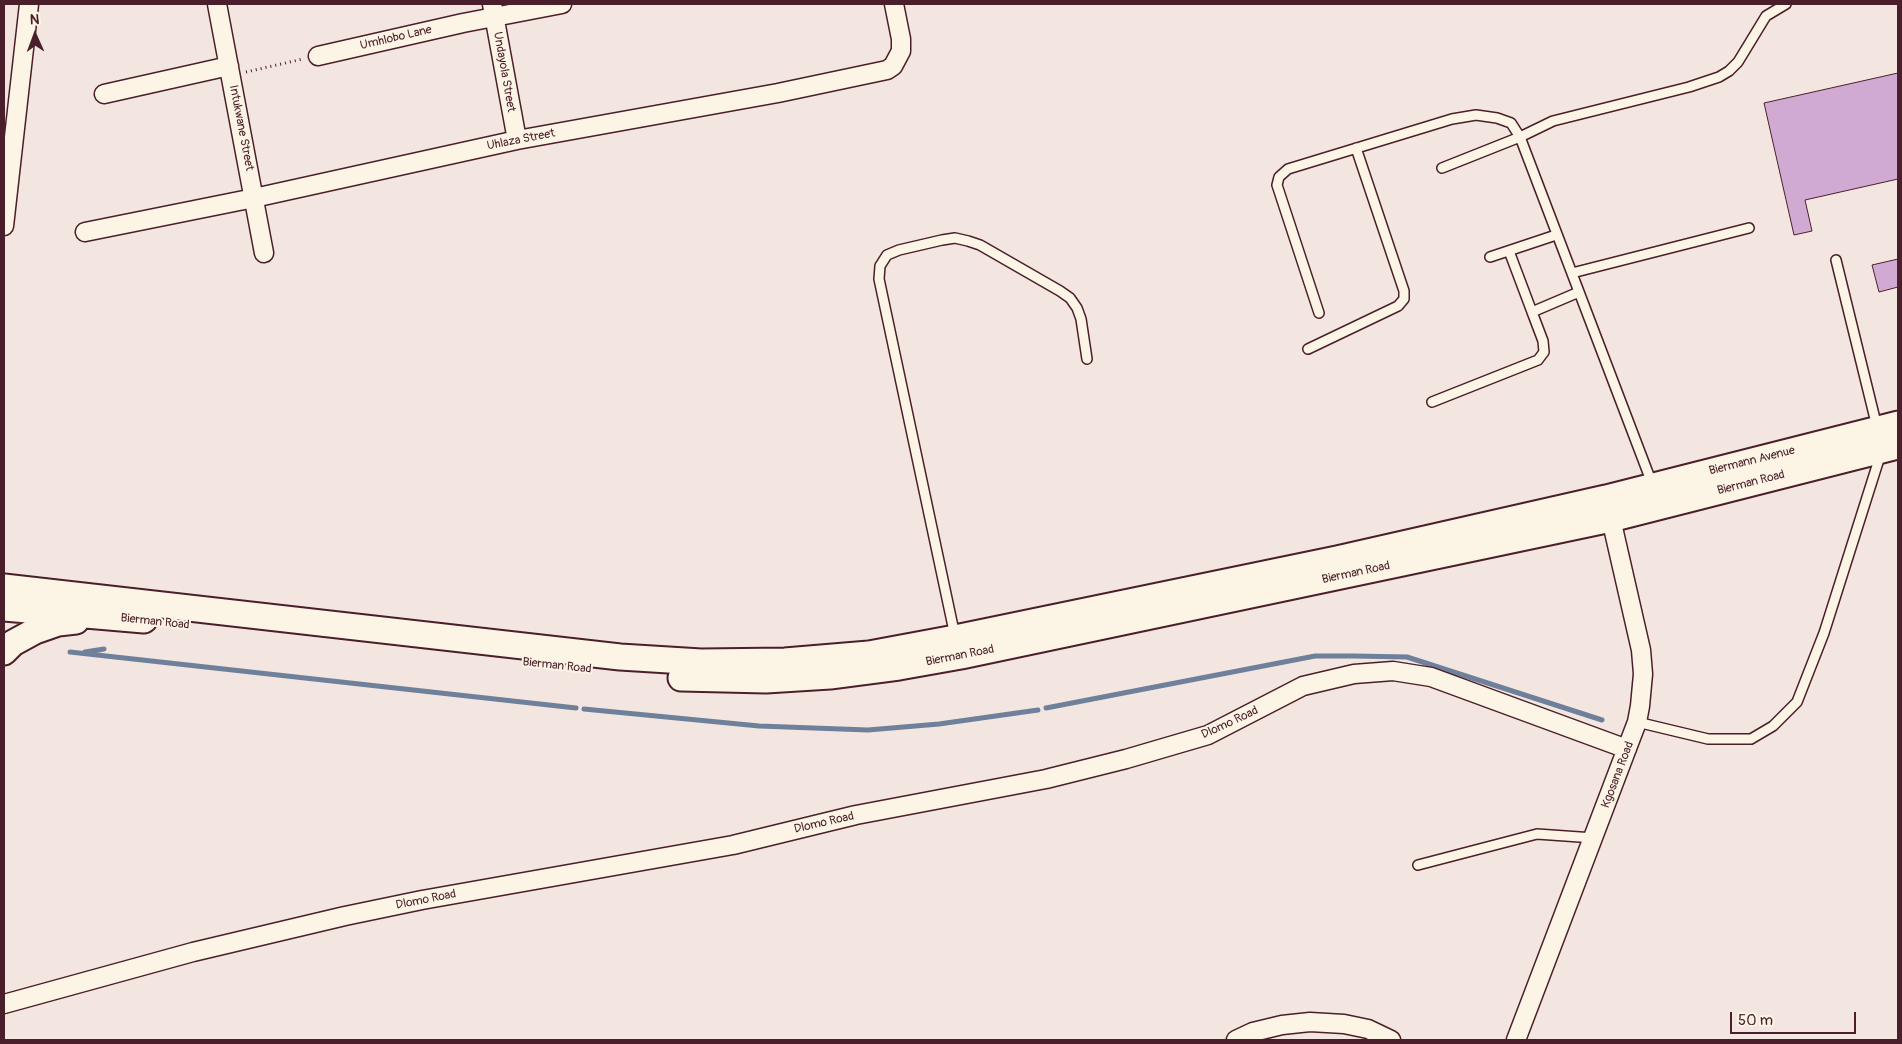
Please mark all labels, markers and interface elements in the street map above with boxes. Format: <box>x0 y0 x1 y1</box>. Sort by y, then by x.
north arrow <box>10 10 60 60</box>
text: N <box>29 11 39 28</box>
street label: Umhlobo Lane <box>359 23 433 53</box>
street label: Undayola Street <box>490 31 518 113</box>
street label: Intukwane Street <box>226 84 256 172</box>
street label: Uhlaza Street <box>486 126 556 154</box>
street label: Biermann Avenue <box>1708 443 1796 479</box>
street label: Bierman Road <box>1716 468 1786 498</box>
street label: Bierman Road <box>1321 559 1391 587</box>
street label: Bierman Road <box>120 611 190 633</box>
street label: Bierman Road <box>925 642 995 670</box>
street label: Bierman Road <box>522 655 592 677</box>
street label: Dlomo Road <box>1199 704 1261 742</box>
street label: Kgosana Road <box>1599 740 1637 810</box>
street label: Dlomo Road <box>793 809 855 837</box>
street label: Dlomo Road <box>395 887 457 913</box>
scale bar <box>1732 1002 1858 1034</box>
text: 50 m <box>1738 1011 1773 1030</box>

